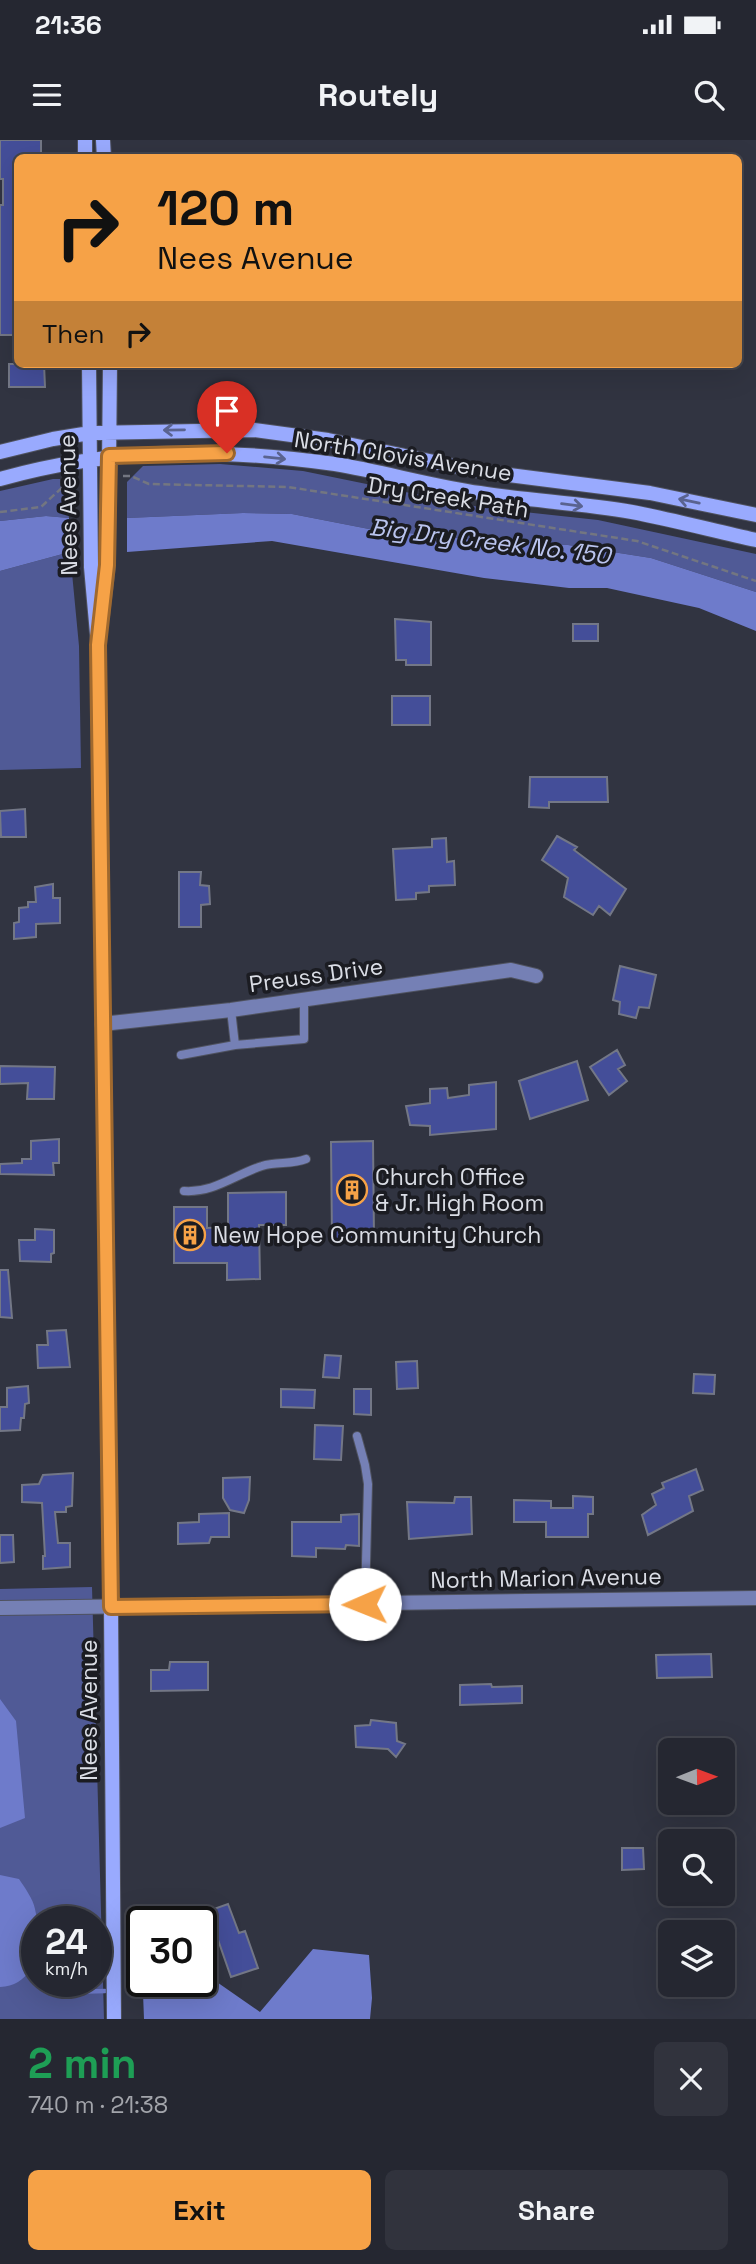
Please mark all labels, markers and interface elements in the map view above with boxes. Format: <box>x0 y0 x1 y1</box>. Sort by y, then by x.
text: 21:36 <box>35 8 102 42</box>
text: Routely <box>318 75 438 115</box>
icon: menu <box>28 76 66 114</box>
icon: search <box>690 76 728 114</box>
text: 120 m <box>157 177 294 239</box>
icon: right <box>42 182 133 273</box>
text: Nees Avenue <box>157 238 354 278</box>
icon: right <box>119 315 157 353</box>
text: Then <box>42 317 105 351</box>
pin <box>197 381 257 453</box>
icon: arrive <box>208 392 246 430</box>
one-way arrow <box>163 424 186 437</box>
street label: North Clovis Avenue <box>292 424 514 488</box>
street label: Nees Avenue <box>52 434 84 576</box>
one-way arrow <box>263 452 286 465</box>
street label: Dry Creek Path <box>365 469 531 525</box>
one-way arrow <box>678 494 701 507</box>
one-way arrow <box>560 498 583 511</box>
water label: Big Dry Creek No. 150 <box>368 511 615 571</box>
street label: Preuss Drive <box>247 951 385 999</box>
place label: Church Office & Jr. High Room <box>375 1162 544 1218</box>
building icon: Church Office & Jr. High Room <box>335 1173 369 1207</box>
building icon: New Hope Community Church <box>173 1218 207 1252</box>
place label: New Hope Community Church <box>213 1220 541 1250</box>
street label: North Marion Avenue <box>430 1561 662 1595</box>
position arrow <box>328 1567 402 1641</box>
street label: Nees Avenue <box>74 1639 104 1781</box>
north arrow <box>658 1738 735 1815</box>
map controls <box>658 1738 735 1997</box>
button: search <box>658 1829 735 1906</box>
speed limit sign: 30 <box>126 1906 217 1997</box>
text: 24 <box>45 1920 88 1964</box>
button: layers <box>658 1920 735 1997</box>
text: km/h <box>45 1957 88 1980</box>
text: 2 min <box>28 2037 137 2090</box>
button: close <box>654 2042 728 2116</box>
text: 740 m · 21:38 <box>28 2090 168 2120</box>
button: Exit <box>28 2170 371 2250</box>
button: Share <box>385 2170 728 2250</box>

